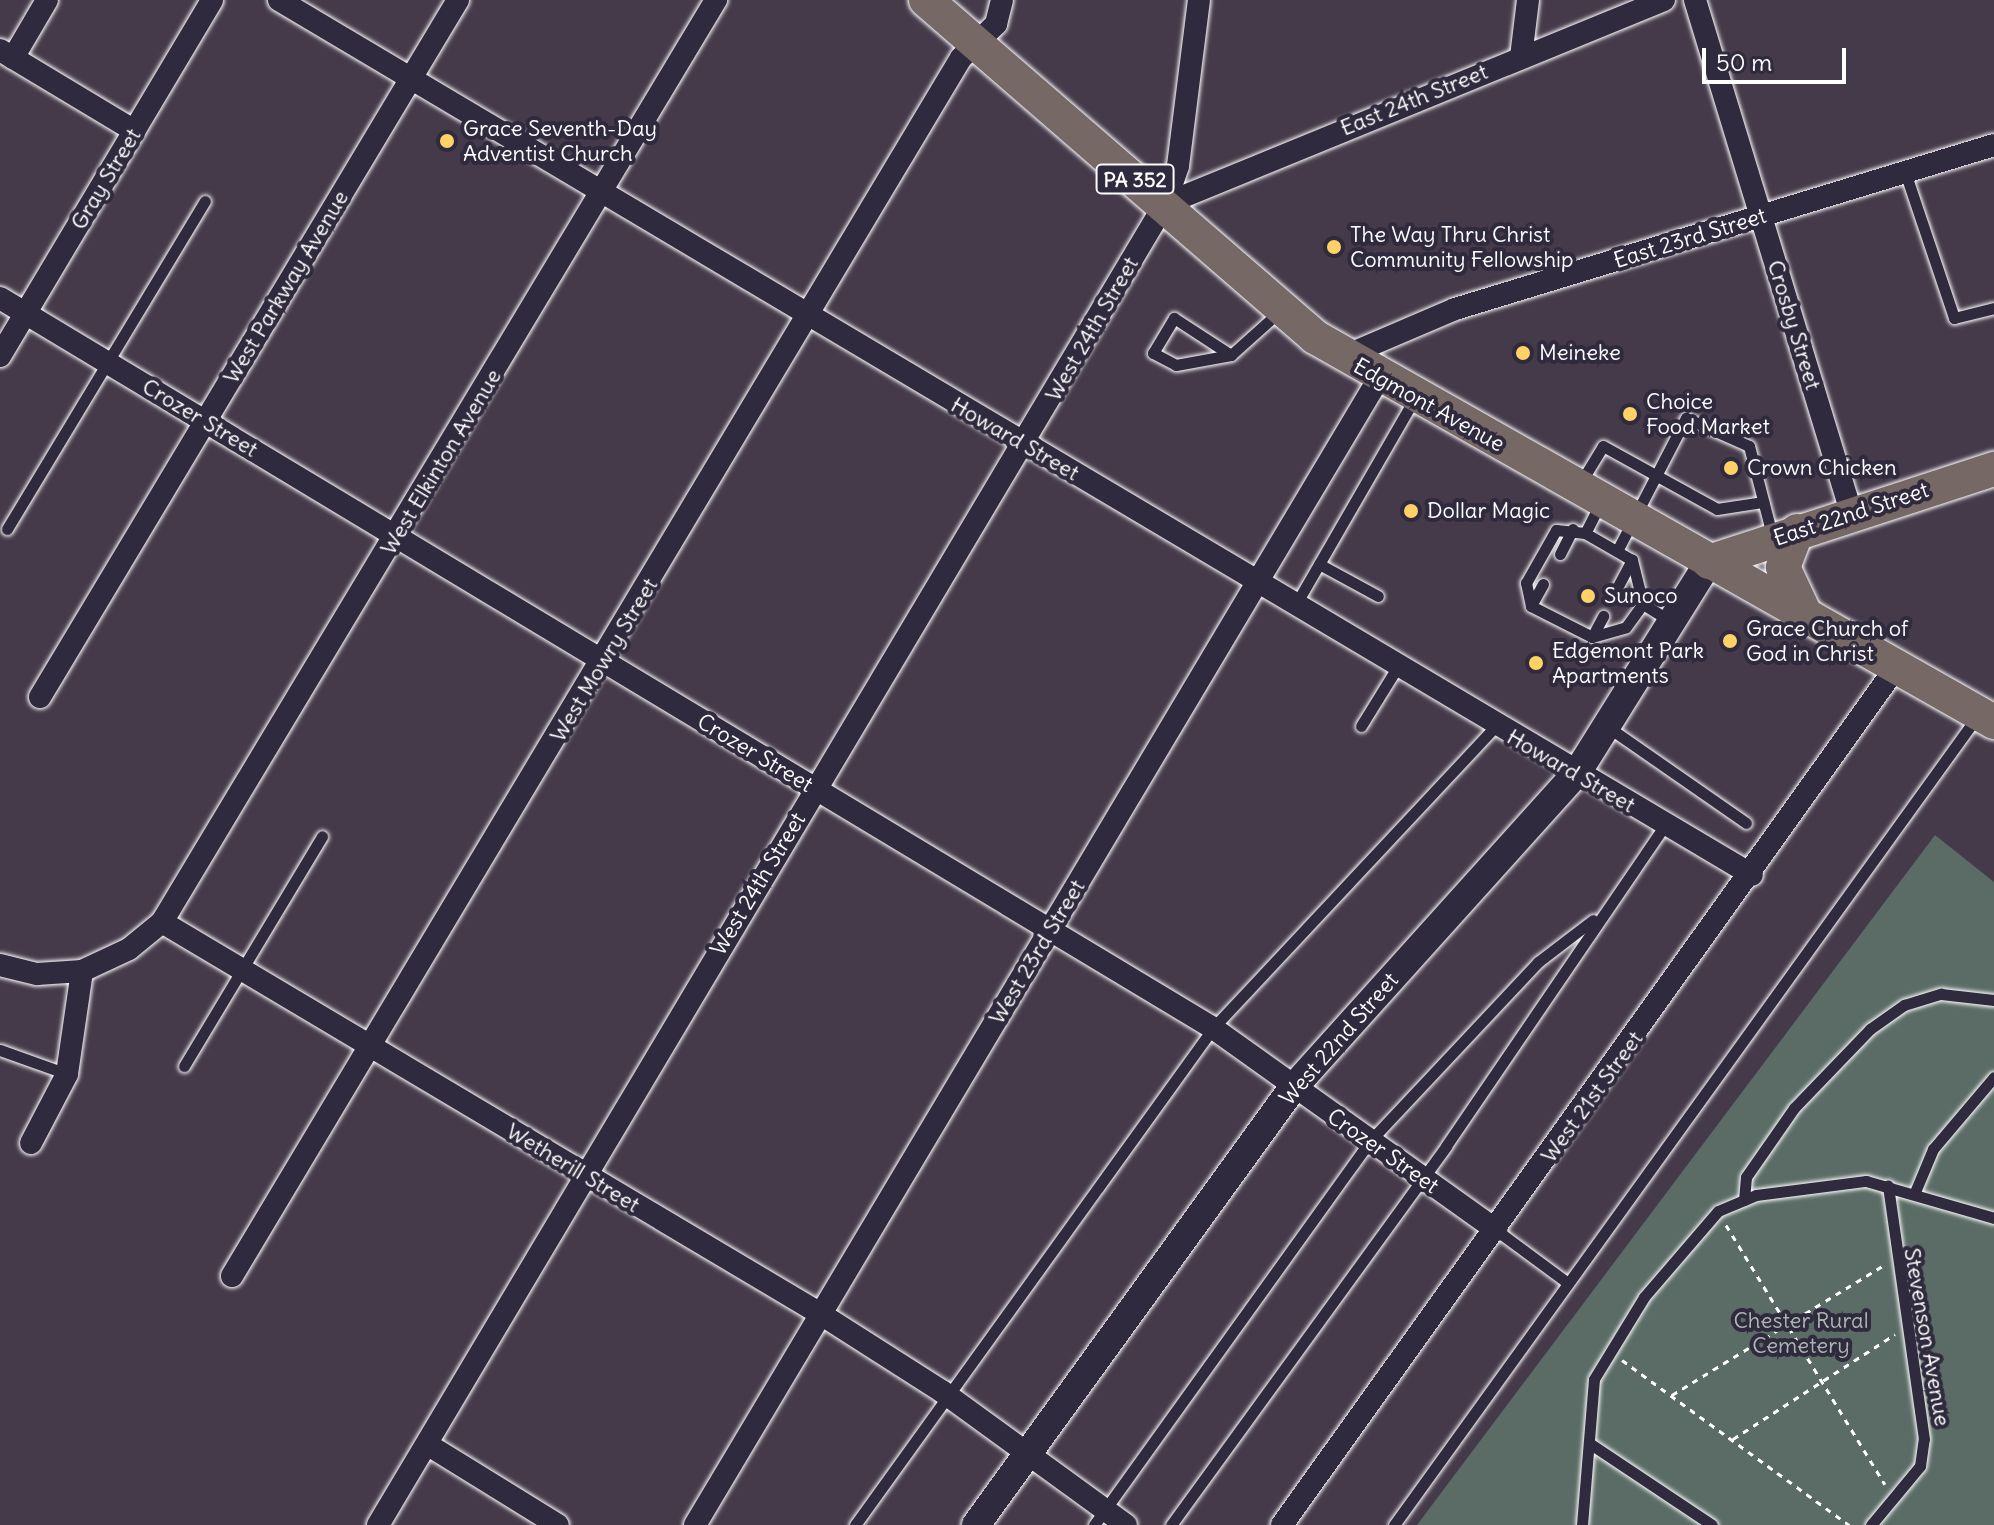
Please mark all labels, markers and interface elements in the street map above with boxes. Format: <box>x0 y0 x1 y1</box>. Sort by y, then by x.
scale bar <box>1706 32 1850 82</box>
text: 50 m <box>1716 47 1772 77</box>
street label: East 24th Street <box>1337 58 1491 142</box>
place label: Grace Seventh-Day Adventist Church <box>463 115 657 166</box>
street label: Gray Street <box>65 124 147 234</box>
marker: Grace Seventh-Day Adventist Church <box>438 132 456 150</box>
road number: PA 352 <box>1095 163 1175 195</box>
street label: West Parkway Avenue <box>218 186 354 388</box>
street label: East 23rd Street <box>1611 202 1769 274</box>
place label: The Way Thru Christ Community Fellowship <box>1350 221 1574 272</box>
marker: The Way Thru Christ Community Fellowship <box>1325 238 1343 256</box>
street label: West 24th Street <box>1040 252 1144 406</box>
street label: Crosby Street <box>1762 257 1826 393</box>
place label: Meineke <box>1539 340 1621 366</box>
marker: Meineke <box>1514 344 1532 362</box>
street label: Edgmont Avenue <box>1349 353 1509 457</box>
street label: West Elkinton Avenue <box>375 364 507 560</box>
street label: Crozer Street <box>137 373 263 463</box>
place label: Choice Food Market <box>1646 388 1770 440</box>
street label: Howard Street <box>946 392 1084 486</box>
marker: Choice Food Market <box>1621 405 1639 423</box>
place label: Crown Chicken <box>1747 455 1897 481</box>
marker: Crown Chicken <box>1722 459 1740 477</box>
street label: East 22nd Street <box>1770 476 1932 552</box>
place label: Dollar Magic <box>1427 498 1550 524</box>
marker: Dollar Magic <box>1402 502 1420 520</box>
street label: West Mowry Street <box>545 573 663 747</box>
place label: Sunoco <box>1604 583 1678 609</box>
marker: Sunoco <box>1579 587 1597 605</box>
place label: Grace Church of God in Christ <box>1746 615 1908 666</box>
marker: Grace Church of God in Christ <box>1721 632 1739 650</box>
place label: Edgemont Park Apartments <box>1552 637 1704 688</box>
marker: Edgemont Park Apartments <box>1527 654 1545 672</box>
street label: Crozer Street <box>692 708 818 798</box>
street label: Howard Street <box>1502 724 1640 818</box>
street label: West 24th Street <box>705 808 811 960</box>
street label: West 23rd Street <box>983 875 1091 1029</box>
street label: West 22nd Street <box>1274 967 1404 1111</box>
street label: West 21st Street <box>1536 1026 1648 1168</box>
street label: Crozer Street <box>1322 1103 1444 1199</box>
street label: Wetherill Street <box>502 1118 644 1218</box>
street label: Stevenson Avenue <box>1898 1246 1956 1428</box>
park label: Chester Rural Cemetery <box>1733 1307 1869 1358</box>

